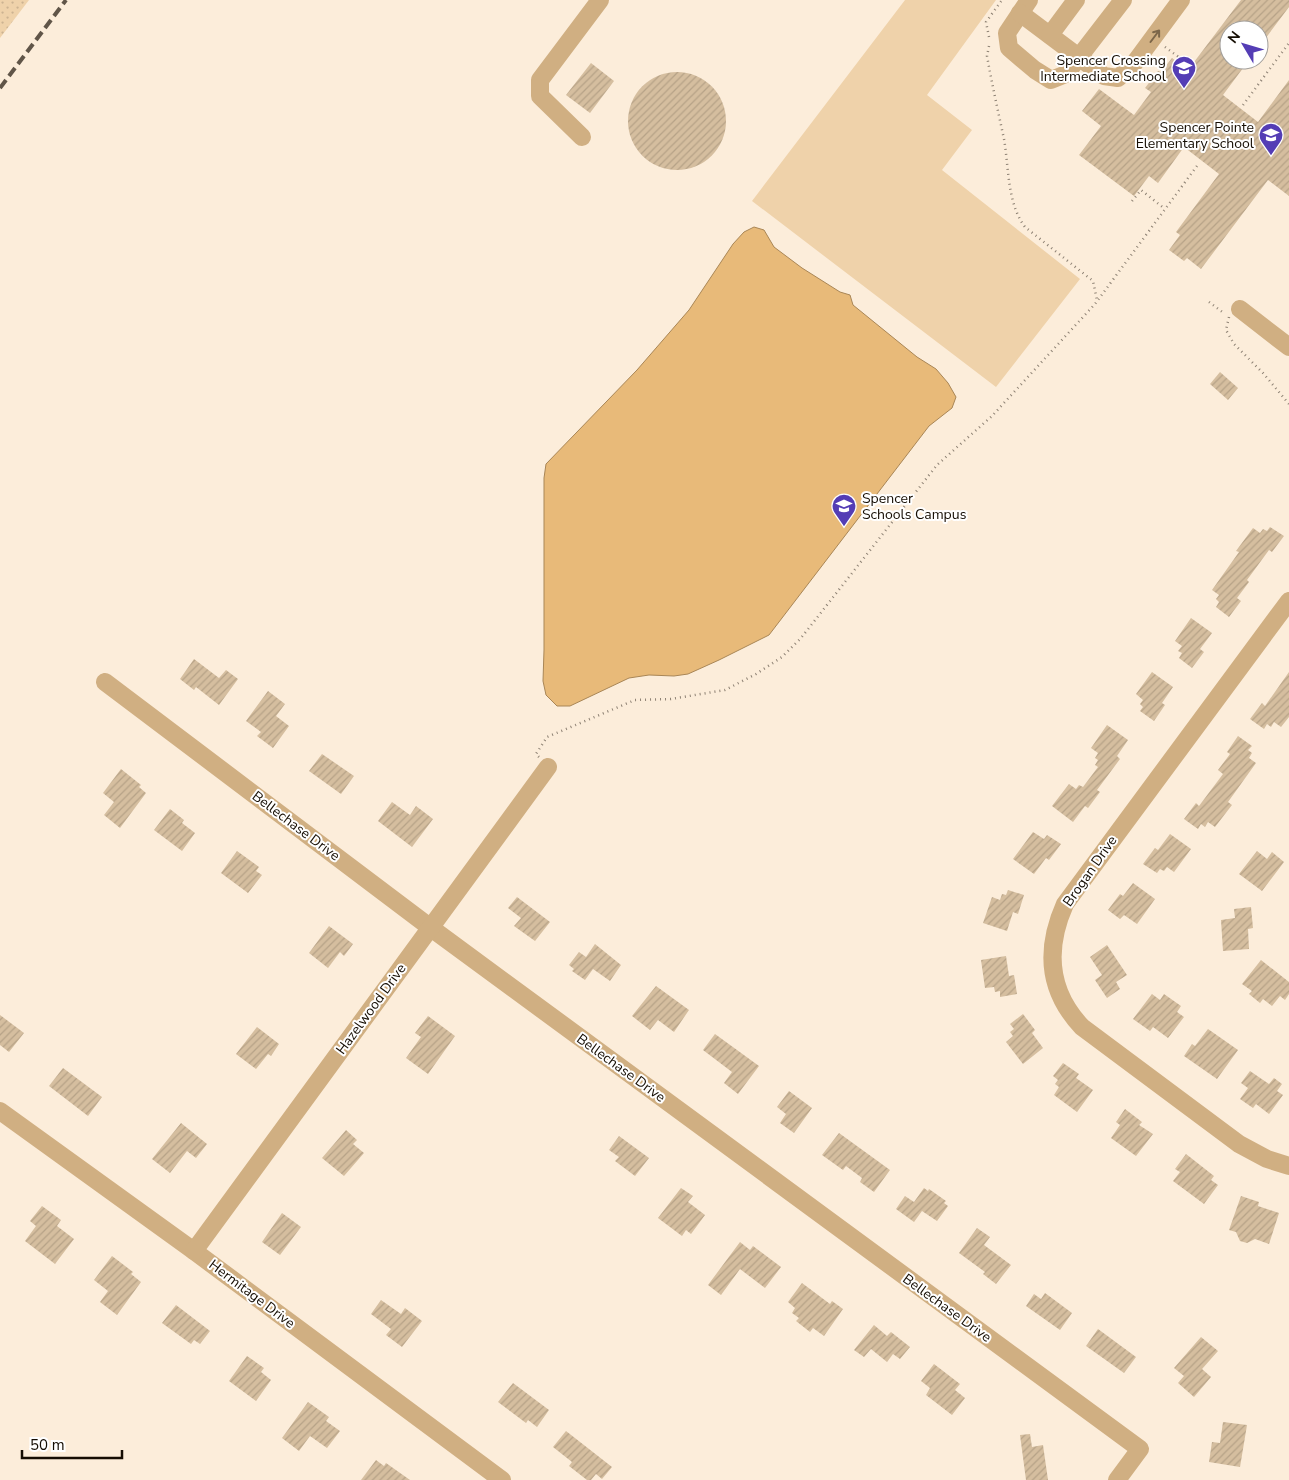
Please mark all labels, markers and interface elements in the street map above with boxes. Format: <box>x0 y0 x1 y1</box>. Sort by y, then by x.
north arrow <box>1219 20 1269 70</box>
text: N <box>1223 27 1245 47</box>
one-way arrow <box>1150 29 1160 43</box>
place label: Spencer Crossing Intermediate School <box>1040 51 1167 86</box>
school or university icon: Spencer Crossing Intermediate School <box>1171 55 1197 89</box>
place label: Spencer Pointe Elementary School <box>1136 118 1255 153</box>
school or university icon: Spencer Pointe Elementary School <box>1258 122 1284 156</box>
place label: Spencer Schools Campus <box>862 489 967 524</box>
school or university icon: Spencer Schools Campus <box>831 493 857 527</box>
street label: Bellechase Drive <box>248 787 344 865</box>
street label: Brogan Drive <box>1059 832 1121 910</box>
street label: Hazelwood Drive <box>332 960 410 1058</box>
street label: Bellechase Drive <box>573 1029 669 1107</box>
street label: Hermitage Drive <box>205 1255 299 1333</box>
street label: Bellechase Drive <box>899 1269 995 1347</box>
scale bar <box>22 1428 122 1460</box>
text: 50 m <box>30 1435 65 1455</box>

